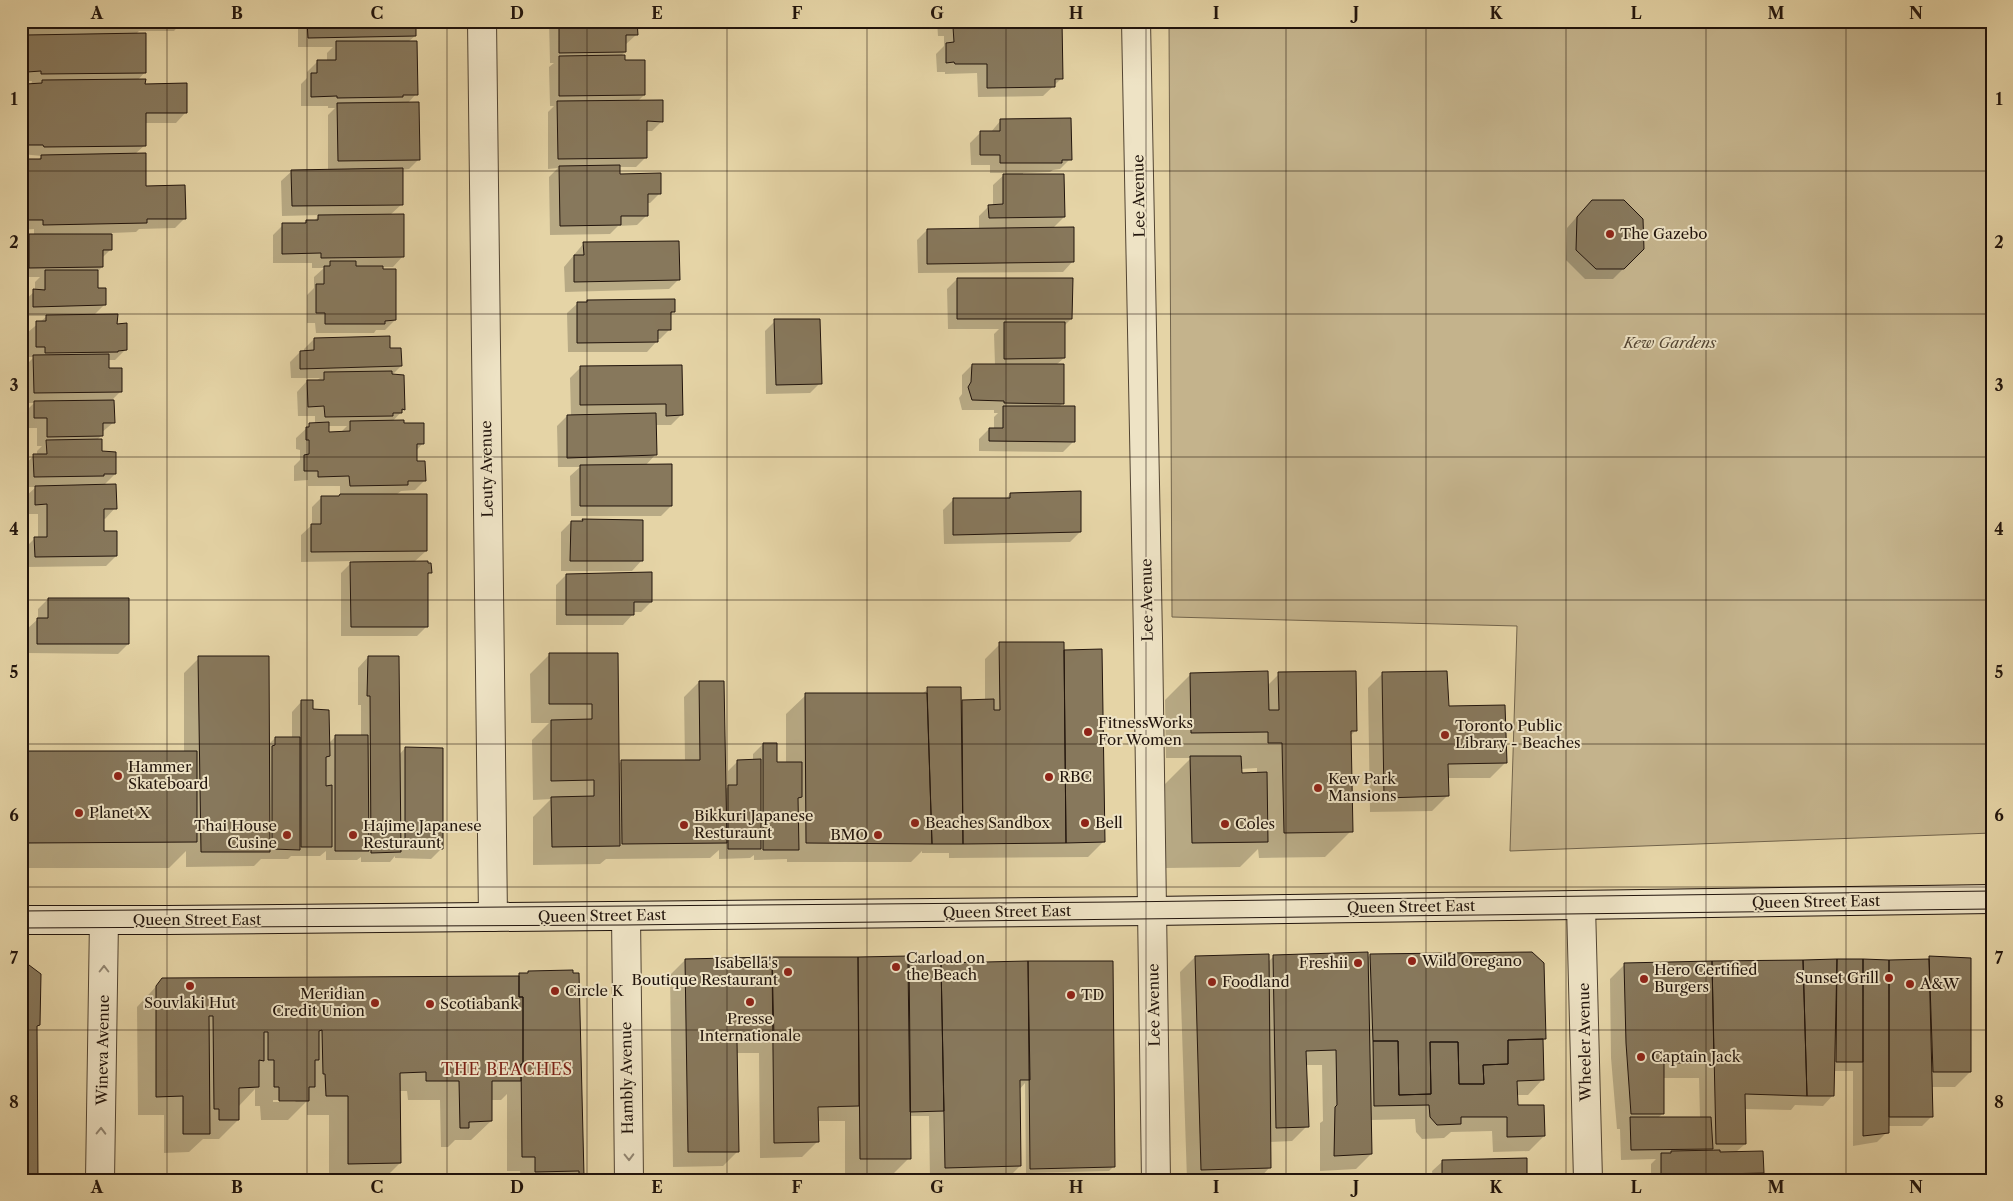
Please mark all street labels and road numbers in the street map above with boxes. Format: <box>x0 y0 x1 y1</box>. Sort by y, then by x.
street label: Lee Avenue <box>1128 154 1149 238</box>
street label: Leuty Avenue <box>476 420 497 518</box>
street label: Lee Avenue <box>1136 558 1157 642</box>
street label: Queen Street East <box>1752 891 1881 912</box>
street label: Queen Street East <box>1347 896 1476 917</box>
street label: Queen Street East <box>943 901 1072 922</box>
street label: Queen Street East <box>538 905 667 926</box>
street label: Queen Street East <box>133 910 262 929</box>
street label: Lee Avenue <box>1143 963 1164 1047</box>
street label: Wheeler Avenue <box>1574 983 1595 1102</box>
street label: Wineva Avenue <box>92 995 113 1106</box>
street label: Hambly Avenue <box>616 1022 637 1134</box>

